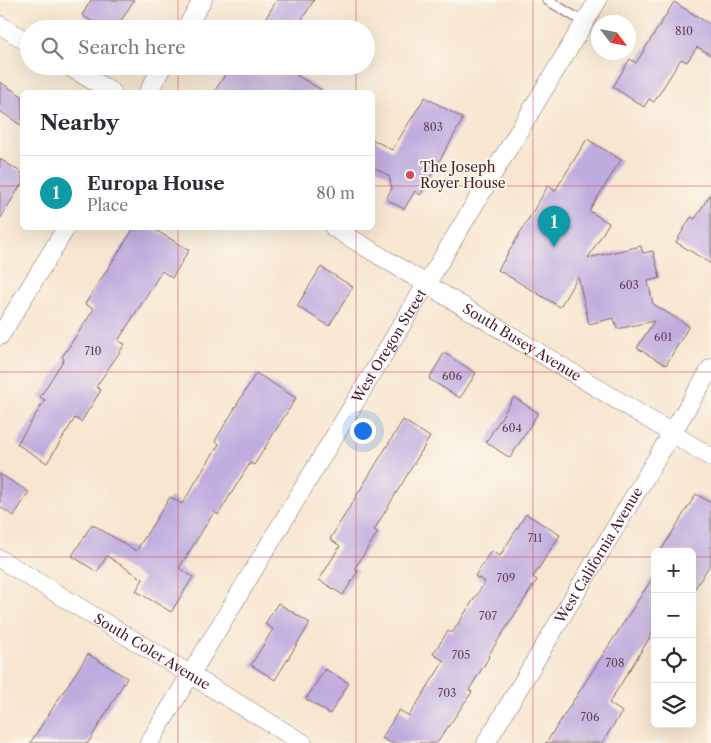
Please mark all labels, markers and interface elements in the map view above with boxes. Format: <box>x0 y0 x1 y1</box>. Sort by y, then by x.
north arrow <box>591 15 636 60</box>
search box <box>20 20 375 75</box>
house number: 810 <box>675 24 693 38</box>
icon: search <box>38 34 66 62</box>
text: Search here <box>78 36 186 59</box>
text: Nearby <box>40 110 119 135</box>
house number: 803 <box>423 120 443 134</box>
place label: The Joseph Royer House <box>420 158 506 192</box>
marker: The Joseph Royer House <box>404 169 416 181</box>
text: Europa House <box>87 172 225 195</box>
text: 1 <box>52 183 60 203</box>
text: 80 m <box>316 183 355 203</box>
text: Place <box>87 195 128 215</box>
pin: 1 <box>538 206 570 247</box>
house number: 603 <box>619 278 639 292</box>
street label: West Oregon Street <box>347 286 430 407</box>
street label: South Busey Avenue <box>459 299 585 385</box>
house number: 601 <box>654 330 672 344</box>
house number: 710 <box>84 344 102 358</box>
house number: 606 <box>442 369 462 383</box>
your location <box>350 418 376 444</box>
house number: 604 <box>502 421 522 435</box>
street label: West California Avenue <box>550 484 647 628</box>
house number: 711 <box>528 531 543 545</box>
map controls <box>651 548 696 728</box>
button: + <box>651 548 696 593</box>
house number: 709 <box>497 571 515 585</box>
button: − <box>651 593 696 638</box>
street label: South Coler Avenue <box>91 609 214 694</box>
house number: 707 <box>479 609 497 623</box>
button: locate <box>651 638 696 683</box>
house number: 705 <box>452 648 470 662</box>
house number: 708 <box>606 656 624 670</box>
button: layers <box>651 683 696 728</box>
house number: 703 <box>438 686 456 700</box>
house number: 706 <box>581 710 600 724</box>

